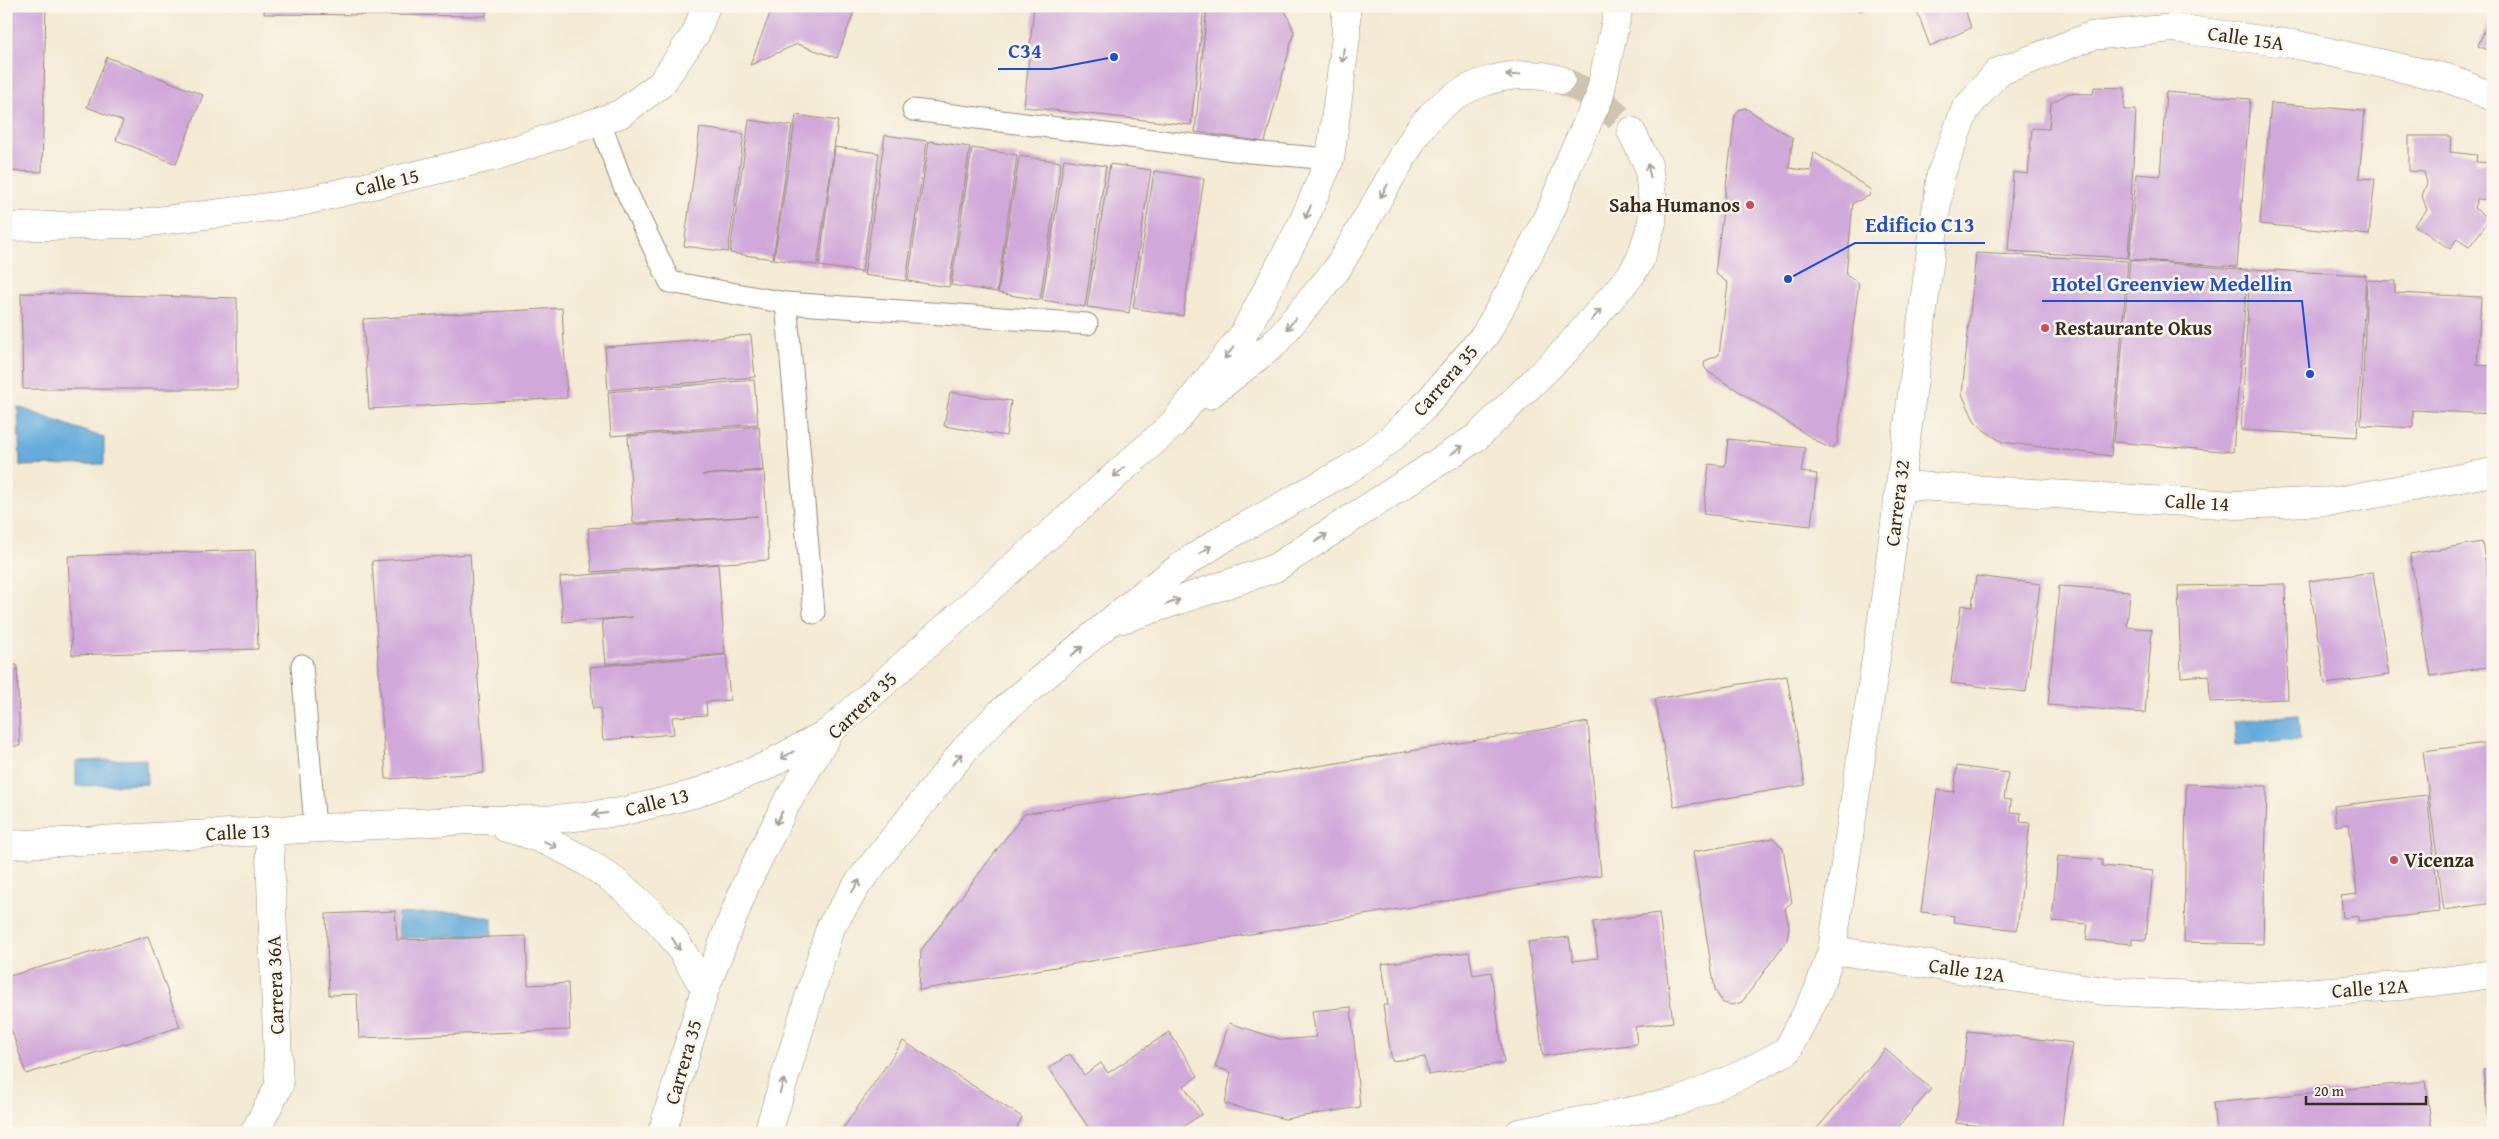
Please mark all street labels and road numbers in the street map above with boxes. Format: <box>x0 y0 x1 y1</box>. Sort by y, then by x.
street label: Calle 15A <box>2206 18 2286 57</box>
street label: Calle 15 <box>352 160 422 203</box>
street label: Carrera 35 <box>1405 337 1484 422</box>
street label: Carrera 32 <box>1877 458 1916 548</box>
street label: Calle 14 <box>2164 485 2230 518</box>
street label: Carrera 35 <box>820 664 903 745</box>
street label: Calle 13 <box>622 780 692 823</box>
street label: Calle 13 <box>205 815 271 848</box>
street label: Carrera 36A <box>258 935 291 1035</box>
street label: Calle 12A <box>1927 950 2007 989</box>
street label: Calle 12A <box>2331 970 2409 1005</box>
street label: Carrera 35 <box>657 1016 708 1108</box>

